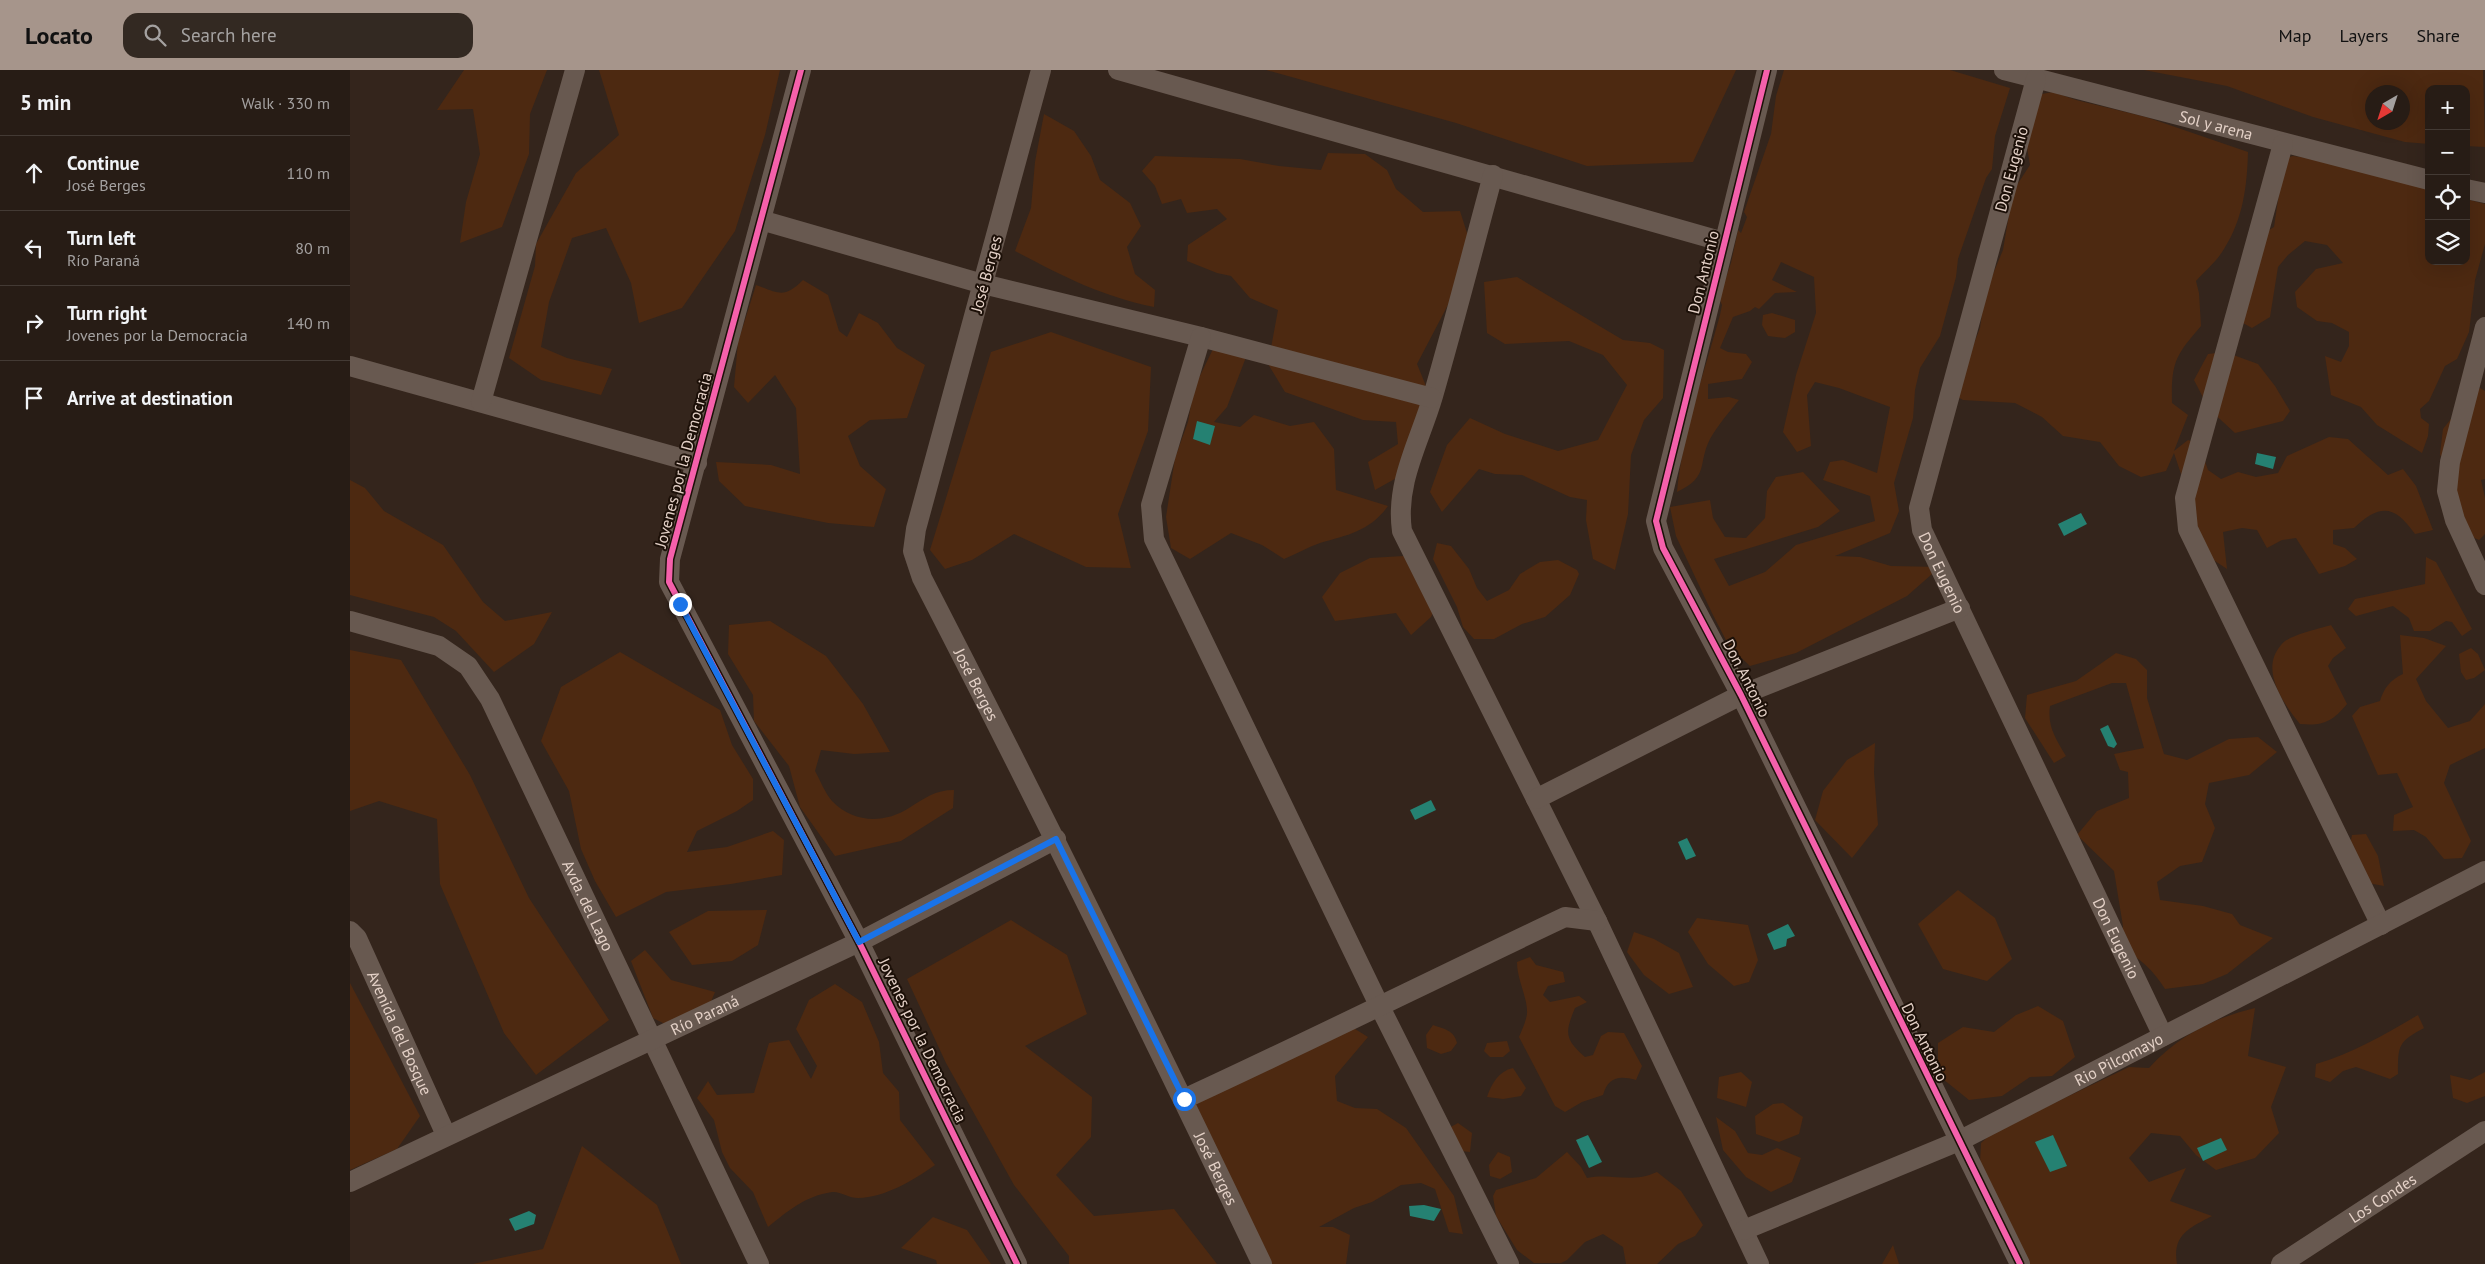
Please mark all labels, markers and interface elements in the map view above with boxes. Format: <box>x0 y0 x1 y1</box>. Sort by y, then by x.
search box <box>123 13 473 58</box>
text: Locato <box>25 20 93 51</box>
icon: search <box>141 21 169 49</box>
text: Search here <box>181 23 277 47</box>
text: Map <box>2279 24 2311 47</box>
text: Layers <box>2339 24 2388 47</box>
text: Share <box>2416 24 2460 47</box>
north arrow <box>2365 85 2410 130</box>
map controls <box>2425 85 2470 265</box>
button: + <box>2425 85 2470 130</box>
text: 5 min <box>20 89 71 116</box>
text: Walk · 330 m <box>241 93 330 113</box>
street label: Sol y arena <box>2177 106 2255 144</box>
street label: Don Eugenio <box>1990 124 2032 214</box>
button: − <box>2425 130 2470 175</box>
text: Continue <box>67 151 139 175</box>
icon: ahead <box>20 159 48 187</box>
text: 110 m <box>287 163 330 183</box>
text: José Berges <box>67 175 146 195</box>
button: locate <box>2425 175 2470 220</box>
button: layers <box>2425 220 2470 265</box>
text: Turn left <box>67 226 136 250</box>
street label: Don Antonio <box>1683 228 1723 316</box>
street label: José Berges <box>966 233 1006 316</box>
icon: left <box>20 234 48 262</box>
text: 80 m <box>295 238 330 258</box>
text: Río Paraná <box>67 250 140 270</box>
text: Turn right <box>67 301 147 325</box>
icon: right <box>20 309 48 337</box>
text: 140 m <box>287 313 330 333</box>
text: Jovenes por la Democracia <box>67 325 248 345</box>
street label: Jovenes por la Democracia <box>650 370 716 551</box>
icon: arrive <box>20 384 48 412</box>
text: Arrive at destination <box>67 386 233 410</box>
street label: Don Eugenio <box>1914 529 1970 616</box>
route end <box>669 593 692 616</box>
street label: Don Antonio <box>1719 636 1775 720</box>
street label: José Berges <box>949 644 1003 724</box>
street label: Avda. del Lago <box>558 857 618 954</box>
street label: Don Eugenio <box>2089 894 2144 982</box>
street label: Jovenes por la Democracia <box>874 954 972 1126</box>
street label: Avenida del Bosque <box>363 968 437 1098</box>
street label: Río Paraná <box>667 990 742 1039</box>
street label: Don Antonio <box>1897 999 1953 1085</box>
street label: Rio Pilcomayo <box>2071 1028 2166 1090</box>
route start <box>1173 1088 1196 1111</box>
street label: José Berges <box>1189 1128 1242 1209</box>
street label: Los Condes <box>2345 1169 2420 1227</box>

